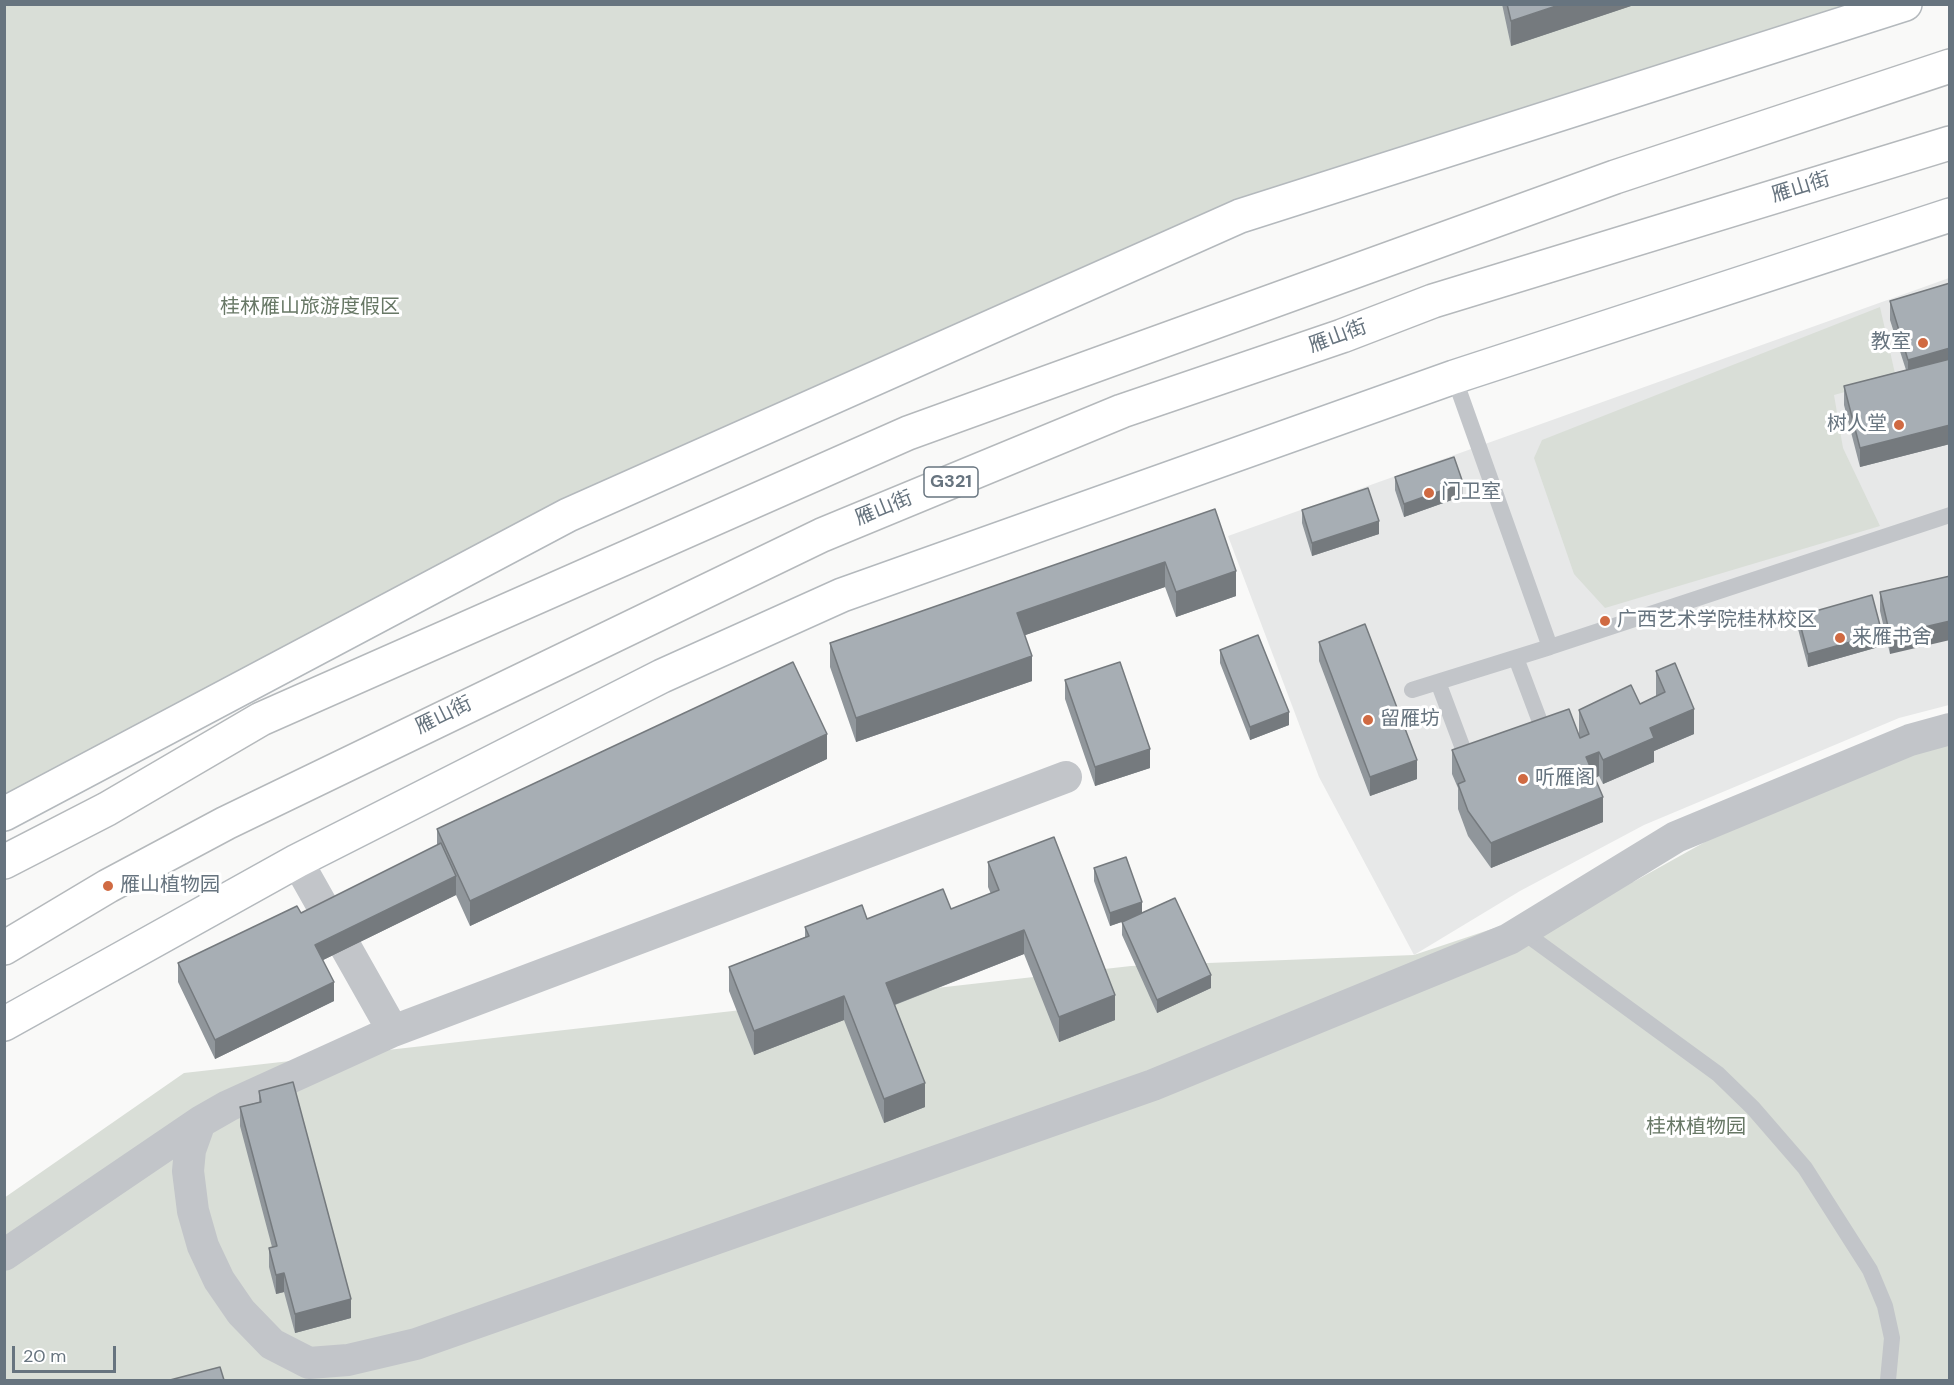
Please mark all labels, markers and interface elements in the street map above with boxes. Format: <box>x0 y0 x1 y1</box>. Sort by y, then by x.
street label: 雁山街 <box>1769 168 1833 208</box>
park label: 桂林雁山旅游度假区 <box>220 296 400 320</box>
street label: 雁山街 <box>1306 315 1370 359</box>
place label: 教室 <box>1871 331 1911 355</box>
marker: 教室 <box>1916 336 1930 350</box>
place label: 树人堂 <box>1827 413 1887 437</box>
marker: 树人堂 <box>1892 418 1906 432</box>
road number: G321 <box>924 467 978 497</box>
place label: 门卫室 <box>1441 481 1501 505</box>
marker: 门卫室 <box>1422 486 1436 500</box>
street label: 雁山街 <box>852 487 916 531</box>
place label: 广西艺术学院桂林校区 <box>1617 609 1817 633</box>
marker: 广西艺术学院桂林校区 <box>1598 614 1612 628</box>
place label: 来雁书舍 <box>1852 626 1932 650</box>
marker: 来雁书舍 <box>1833 631 1847 645</box>
street label: 雁山街 <box>412 692 476 740</box>
place label: 留雁坊 <box>1380 708 1440 732</box>
marker: 留雁坊 <box>1361 713 1375 727</box>
place label: 听雁阁 <box>1535 767 1595 791</box>
marker: 听雁阁 <box>1516 772 1530 786</box>
place label: 雁山植物园 <box>120 874 220 898</box>
marker: 雁山植物园 <box>101 879 115 893</box>
park label: 桂林植物园 <box>1646 1116 1746 1140</box>
scale bar <box>15 1334 118 1372</box>
text: 20 m <box>23 1344 66 1368</box>

